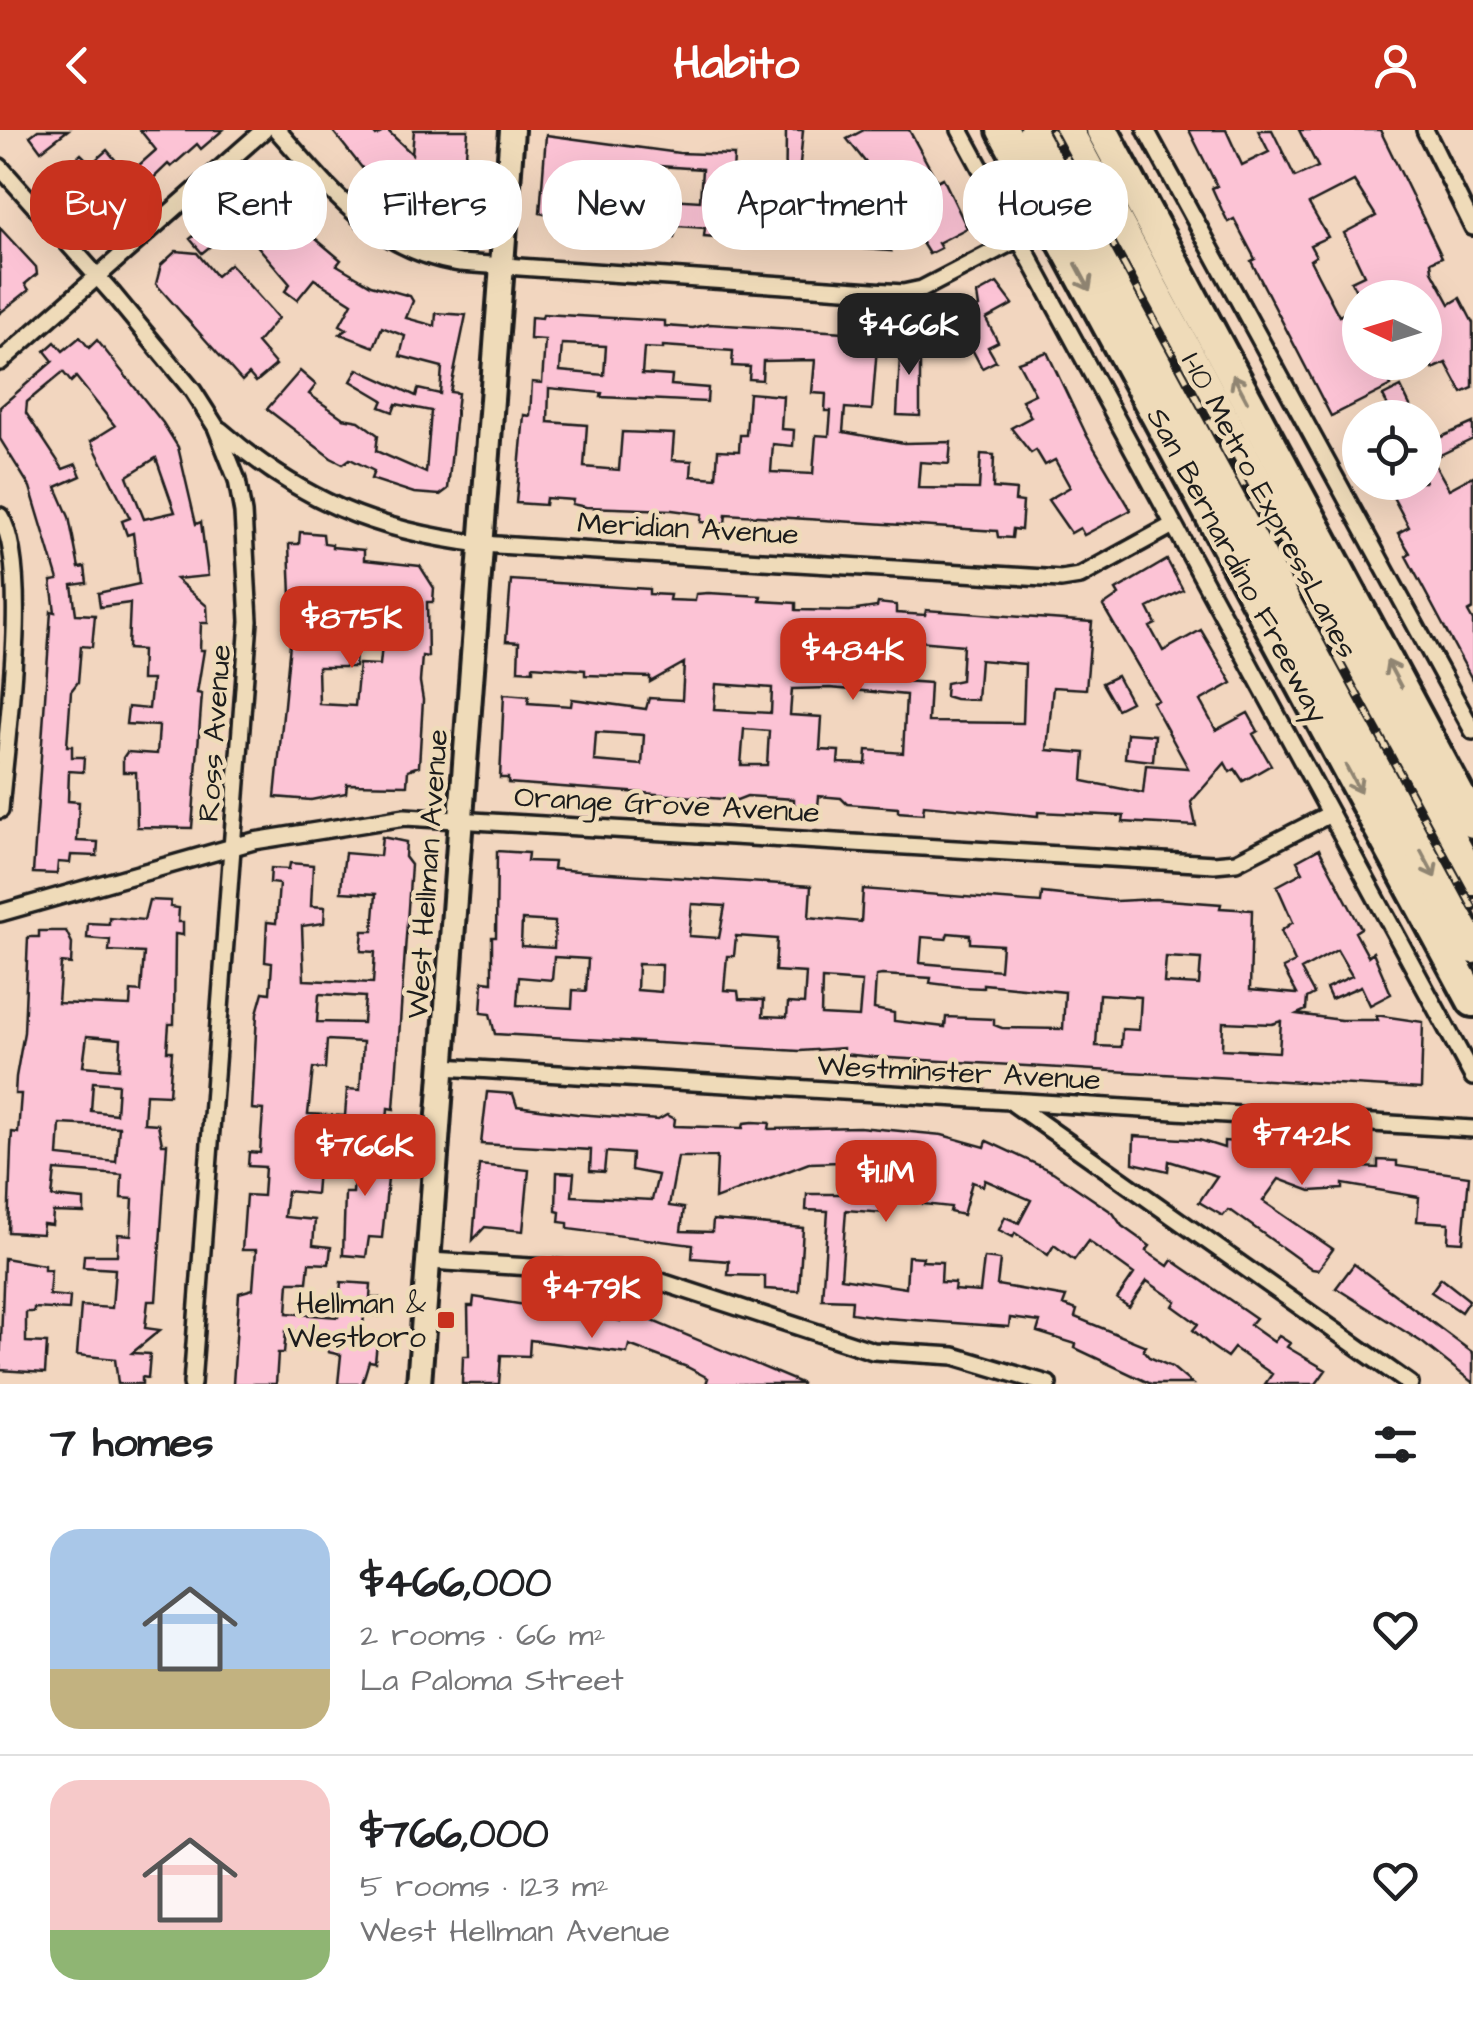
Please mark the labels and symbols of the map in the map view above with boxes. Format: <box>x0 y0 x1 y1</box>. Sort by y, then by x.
one-way arrow <box>1073 262 1093 292</box>
north arrow <box>1342 280 1442 380</box>
pin: $466K <box>839 293 979 378</box>
street label: I-10 Metro ExpressLanes <box>1171 345 1368 666</box>
one-way arrow <box>1230 373 1249 403</box>
street label: San Bernardino Freeway <box>1135 400 1338 731</box>
street label: Meridian Avenue <box>576 502 800 556</box>
pin: $875K <box>282 586 422 671</box>
pin: $484K <box>783 618 923 703</box>
street label: Ross Avenue <box>188 643 242 823</box>
one-way arrow <box>1383 660 1403 689</box>
street label: West Hellman Avenue <box>397 728 459 1020</box>
one-way arrow <box>1344 764 1363 794</box>
street label: Orange Grove Avenue <box>513 776 821 835</box>
one-way arrow <box>1419 849 1438 878</box>
street label: Westminster Avenue <box>816 1045 1102 1101</box>
pin: $742K <box>1232 1103 1372 1188</box>
pin: $766K <box>295 1114 435 1199</box>
pin: $1.1M <box>816 1140 956 1225</box>
pin: $479K <box>522 1256 662 1341</box>
place label: Hellman & Westboro <box>287 1283 427 1359</box>
marker: Hellman & Westboro <box>435 1309 457 1331</box>

